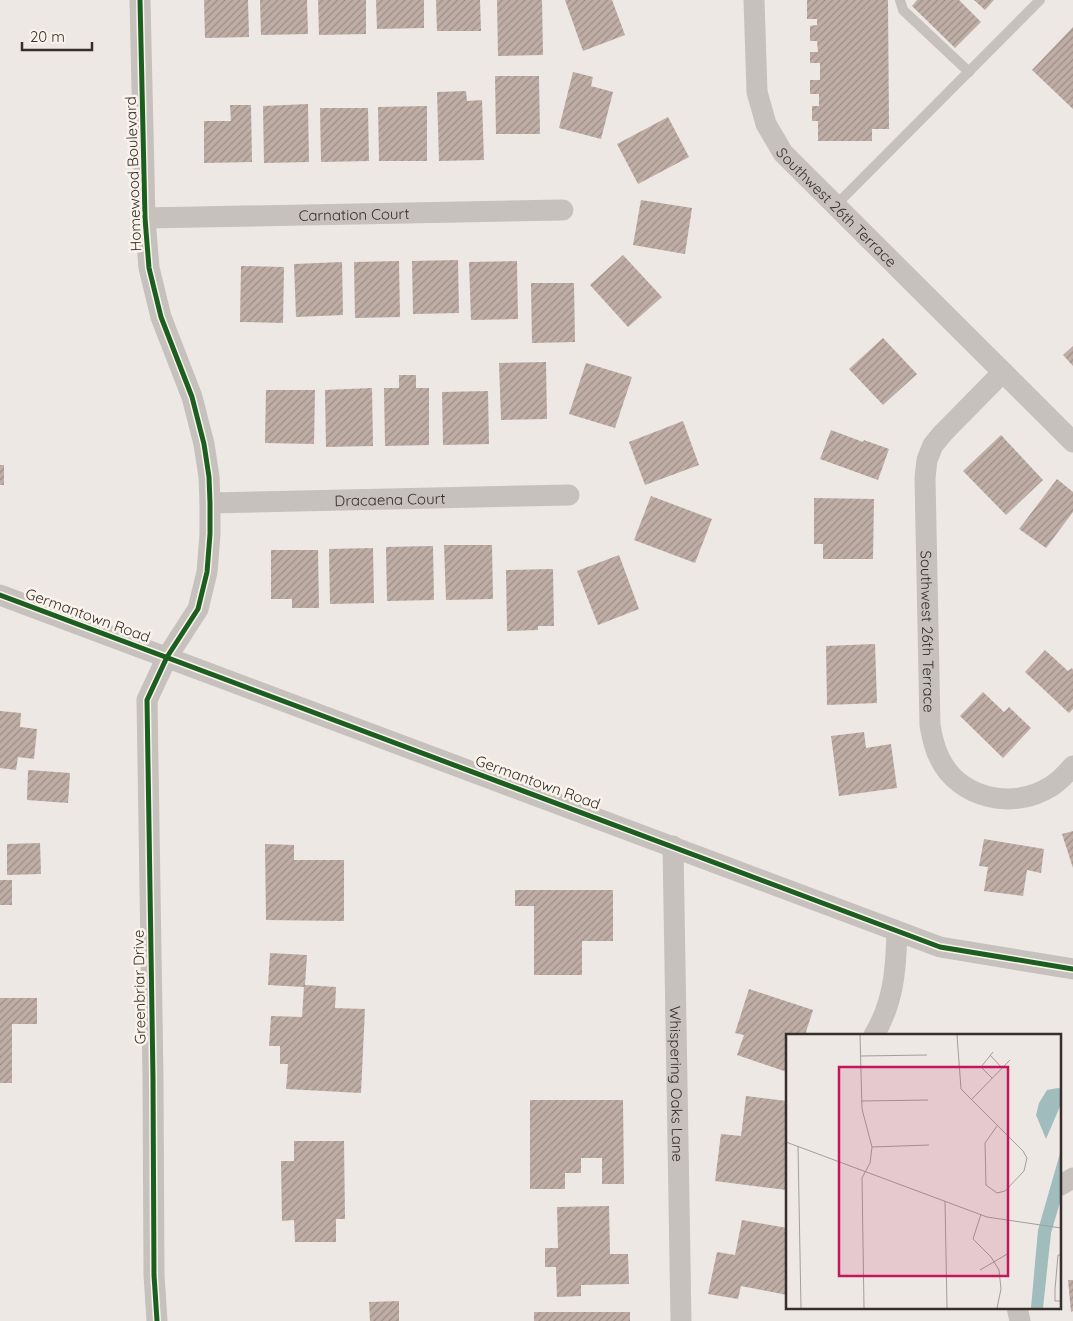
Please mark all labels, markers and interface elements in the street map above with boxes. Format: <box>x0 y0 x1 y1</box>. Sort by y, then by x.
scale bar <box>22 20 92 52</box>
text: 20 m <box>30 27 65 46</box>
street label: Homewood Boulevard <box>121 96 145 252</box>
street label: Southwest 26th Terrace <box>772 144 901 271</box>
street label: Carnation Court <box>298 203 410 225</box>
street label: Dracaena Court <box>334 488 446 510</box>
street label: Southwest 26th Terrace <box>917 550 939 713</box>
street label: Germantown Road <box>23 584 153 646</box>
street label: Germantown Road <box>473 751 603 813</box>
street label: Greenbriar Drive <box>129 930 149 1044</box>
street label: Whispering Oaks Lane <box>666 1006 688 1162</box>
inset map <box>786 1034 1060 1308</box>

